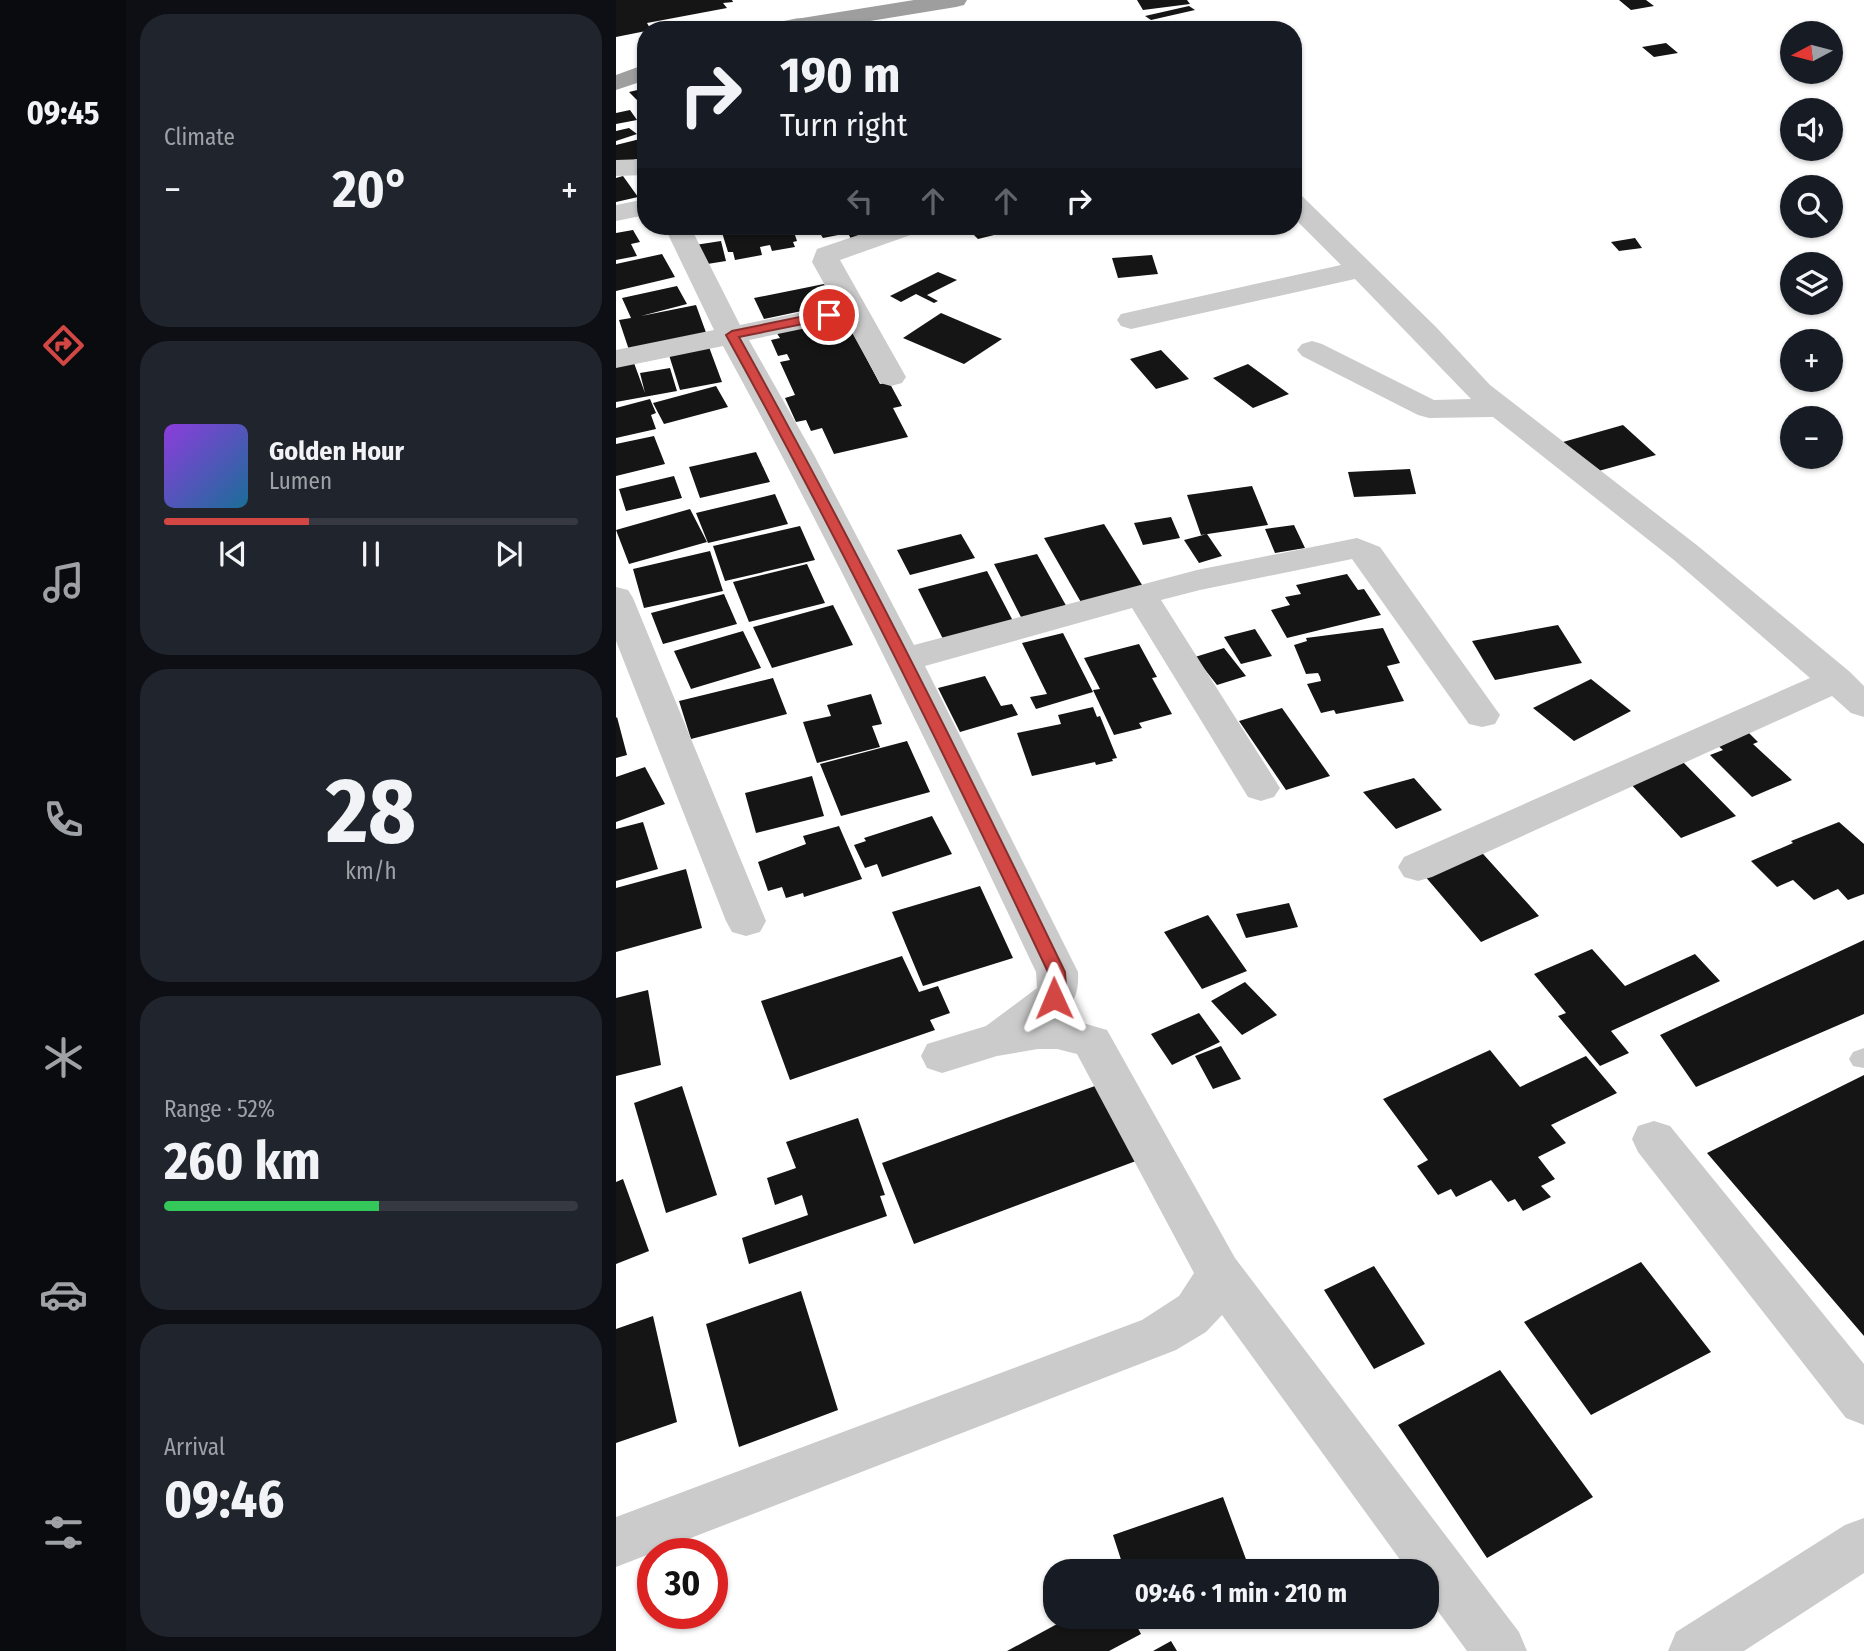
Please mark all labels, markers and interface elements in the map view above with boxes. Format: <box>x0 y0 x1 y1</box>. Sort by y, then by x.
north arrow <box>1780 21 1843 84</box>
map controls <box>1780 21 1843 469</box>
text: 190 m <box>780 46 900 105</box>
icon: right <box>665 49 756 140</box>
text: 09:45 <box>27 94 99 132</box>
button: sound <box>1780 98 1843 161</box>
text: Turn right <box>780 106 907 144</box>
text: Climate <box>164 123 235 151</box>
text: 20° <box>333 158 409 221</box>
text: − <box>164 167 181 213</box>
text: + <box>561 167 578 213</box>
button: search <box>1780 175 1843 238</box>
icon: left <box>841 182 879 220</box>
icon: ahead <box>914 182 952 220</box>
icon: ahead <box>987 182 1025 220</box>
icon: right <box>1060 182 1098 220</box>
button: layers <box>1780 252 1843 315</box>
pin <box>799 285 859 345</box>
icon: arrive <box>810 296 848 334</box>
icon: directions <box>39 321 88 370</box>
button: + <box>1780 329 1843 392</box>
button: − <box>1780 406 1843 469</box>
text: Golden Hour <box>269 436 404 467</box>
text: Lumen <box>269 467 332 495</box>
icon: previous <box>214 535 252 573</box>
icon: pause <box>352 535 390 573</box>
icon: next <box>490 535 528 573</box>
icon: music <box>39 558 88 607</box>
text: 28 <box>326 757 416 866</box>
icon: phone <box>39 795 88 844</box>
text: km/h <box>345 857 397 885</box>
position arrow <box>1017 961 1091 1035</box>
icon: climate <box>39 1033 88 1082</box>
text: Range · 52% <box>164 1095 275 1123</box>
text: 260 km <box>164 1130 321 1193</box>
icon: car <box>39 1270 88 1319</box>
text: Arrival <box>164 1433 225 1461</box>
text: 09:46 <box>164 1468 284 1531</box>
icon: filters <box>39 1508 88 1557</box>
speed limit sign: 30 <box>637 1538 728 1629</box>
text: 09:46 · 1 min · 210 m <box>1135 1578 1347 1609</box>

